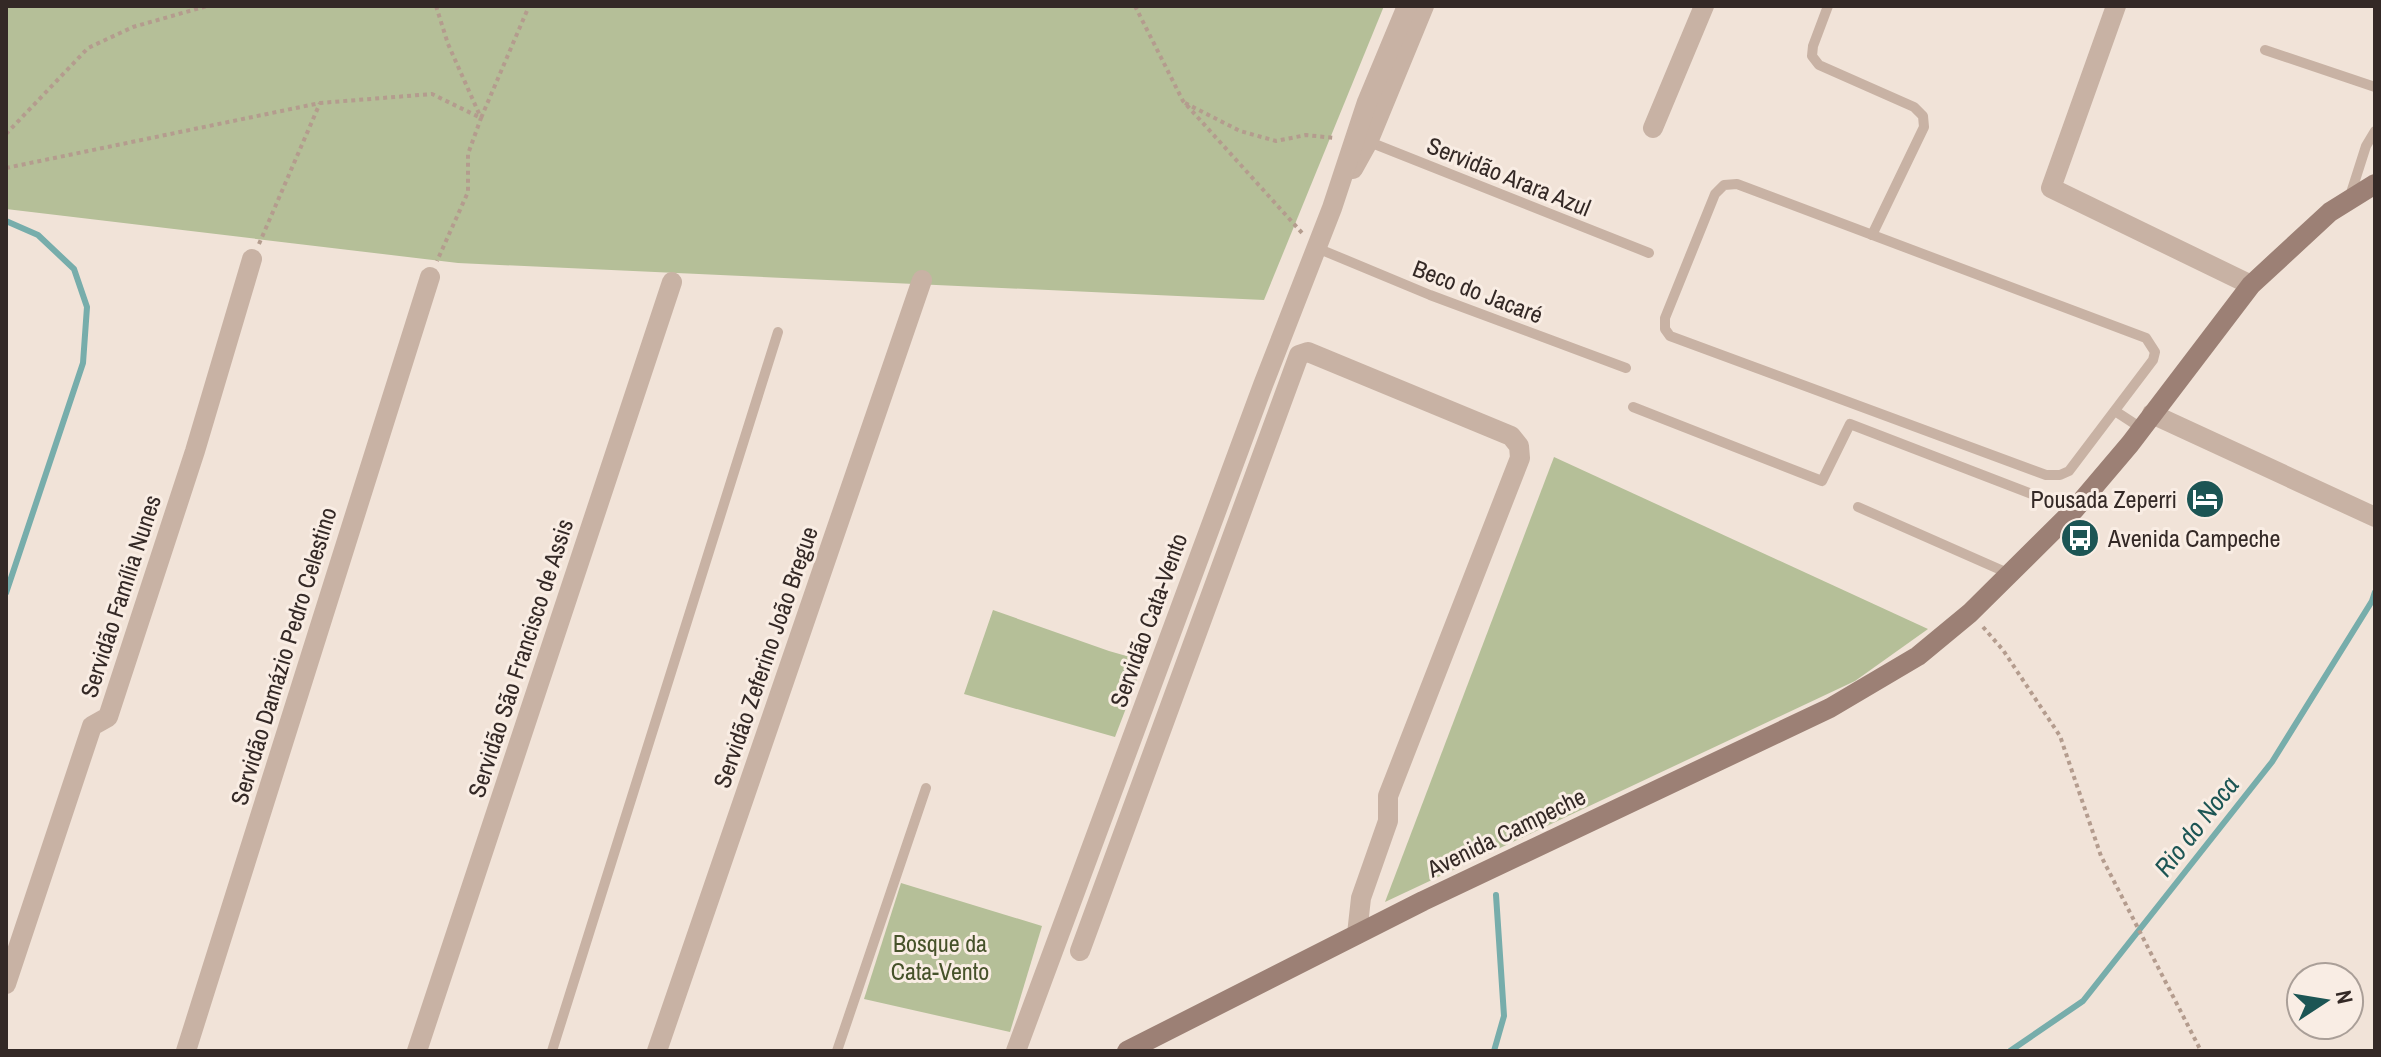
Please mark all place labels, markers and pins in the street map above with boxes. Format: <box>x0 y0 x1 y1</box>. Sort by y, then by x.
hotel icon: Pousada Zeperri <box>2184 478 2226 520</box>
place label: Pousada Zeperri <box>2030 483 2177 515</box>
bus stop icon: Avenida Campeche <box>2059 517 2101 559</box>
place label: Avenida Campeche <box>2107 522 2281 554</box>

